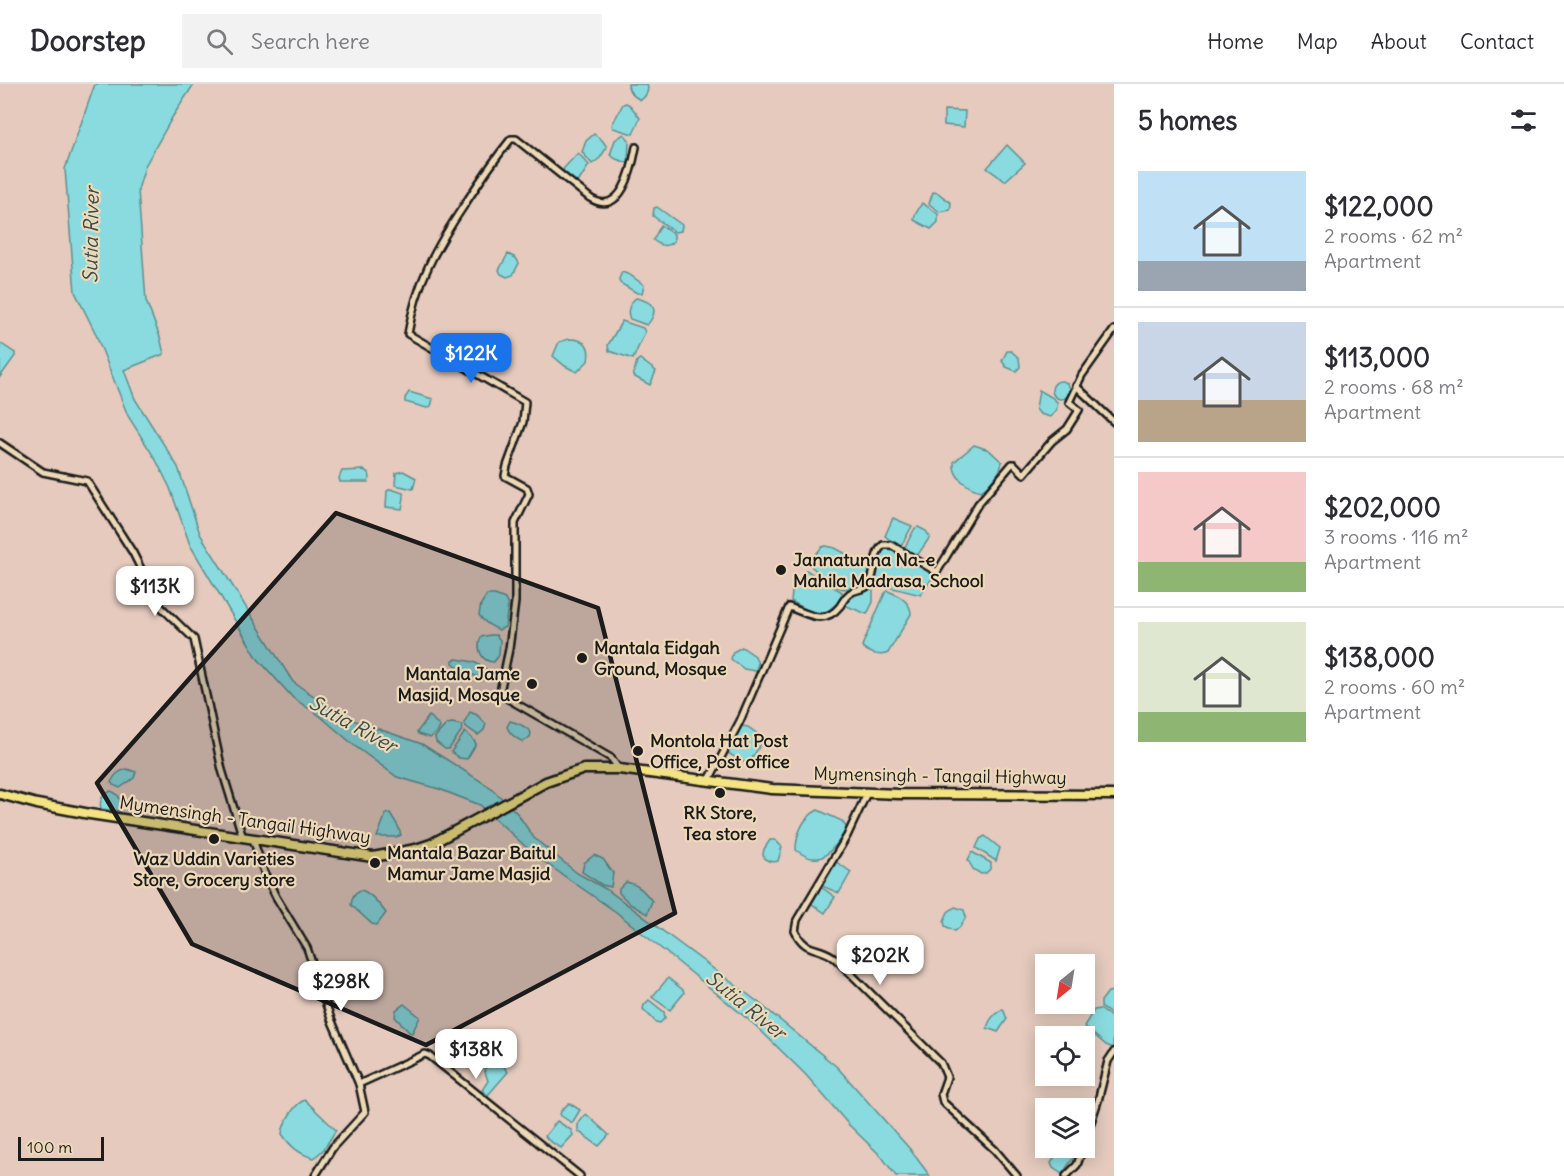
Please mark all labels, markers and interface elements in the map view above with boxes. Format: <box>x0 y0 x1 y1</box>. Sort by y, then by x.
search box <box>182 14 602 68</box>
text: Doorstep <box>30 23 146 59</box>
icon: search <box>203 25 236 58</box>
text: Search here <box>251 27 370 55</box>
text: Home <box>1207 28 1264 55</box>
text: Map <box>1297 28 1338 55</box>
text: About <box>1371 28 1427 55</box>
text: Contact <box>1460 28 1534 55</box>
text: 5 homes <box>1138 104 1237 137</box>
icon: filters <box>1507 104 1540 137</box>
water label: Sutia River <box>77 184 104 283</box>
text: $122,000 <box>1324 190 1434 223</box>
icon: home <box>1186 195 1258 267</box>
text: 2 rooms · 62 m² <box>1324 223 1463 248</box>
text: Apartment <box>1324 248 1421 273</box>
pin: $122K <box>429 333 513 384</box>
text: $122K <box>445 340 497 365</box>
text: $113,000 <box>1324 341 1430 374</box>
icon: home <box>1186 346 1258 418</box>
text: 2 rooms · 68 m² <box>1324 374 1464 399</box>
text: Apartment <box>1324 399 1421 424</box>
text: $202,000 <box>1324 491 1441 524</box>
icon: home <box>1186 496 1258 568</box>
text: 3 rooms · 116 m² <box>1324 524 1468 549</box>
place label: Jannatunna Na-e Mahila Madrasa, School <box>793 548 984 592</box>
text: Apartment <box>1324 549 1421 574</box>
marker: Jannatunna Na-e Mahila Madrasa, School <box>774 563 788 577</box>
pin: $113K <box>113 566 197 617</box>
text: $113K <box>130 573 180 598</box>
place label: Mantala Eidgah Ground, Mosque <box>594 636 727 680</box>
text: $138,000 <box>1324 641 1435 674</box>
icon: home <box>1186 646 1258 718</box>
marker: Mantala Eidgah Ground, Mosque <box>575 651 589 665</box>
place label: Mantala Jame Masjid, Mosque <box>398 662 520 706</box>
text: 2 rooms · 60 m² <box>1324 674 1465 699</box>
marker: Mantala Jame Masjid, Mosque <box>525 677 539 691</box>
water label: Sutia River <box>305 689 404 759</box>
text: Apartment <box>1324 699 1421 724</box>
place label: Montola Hat Post Office, Post office <box>650 729 790 773</box>
marker: Montola Hat Post Office, Post office <box>631 744 645 758</box>
street label: Mymensingh - Tangail Highway <box>813 762 1067 789</box>
marker: RK Store, Tea store <box>713 786 727 800</box>
street label: Mymensingh - Tangail Highway <box>118 790 372 849</box>
place label: RK Store, Tea store <box>683 801 757 845</box>
marker: Waz Uddin Varieties Store, Grocery store <box>207 832 221 846</box>
place label: Mantala Bazar Baitul Mamur Jame Masjid <box>387 841 556 885</box>
place label: Waz Uddin Varieties Store, Grocery store <box>133 847 295 891</box>
marker: Mantala Bazar Baitul Mamur Jame Masjid <box>368 856 382 870</box>
pin: $202K <box>838 935 922 986</box>
text: $202K <box>851 942 909 967</box>
north arrow <box>1035 954 1095 1014</box>
map controls <box>1035 954 1095 1158</box>
pin: $298K <box>299 961 383 1012</box>
water label: Sutia River <box>701 965 794 1046</box>
text: $298K <box>312 968 370 993</box>
button: locate <box>1035 1026 1095 1086</box>
pin: $138K <box>434 1029 518 1080</box>
text: $138K <box>449 1036 503 1061</box>
button: layers <box>1035 1098 1095 1158</box>
scale bar <box>18 1134 104 1162</box>
text: 100 m <box>27 1137 72 1157</box>

